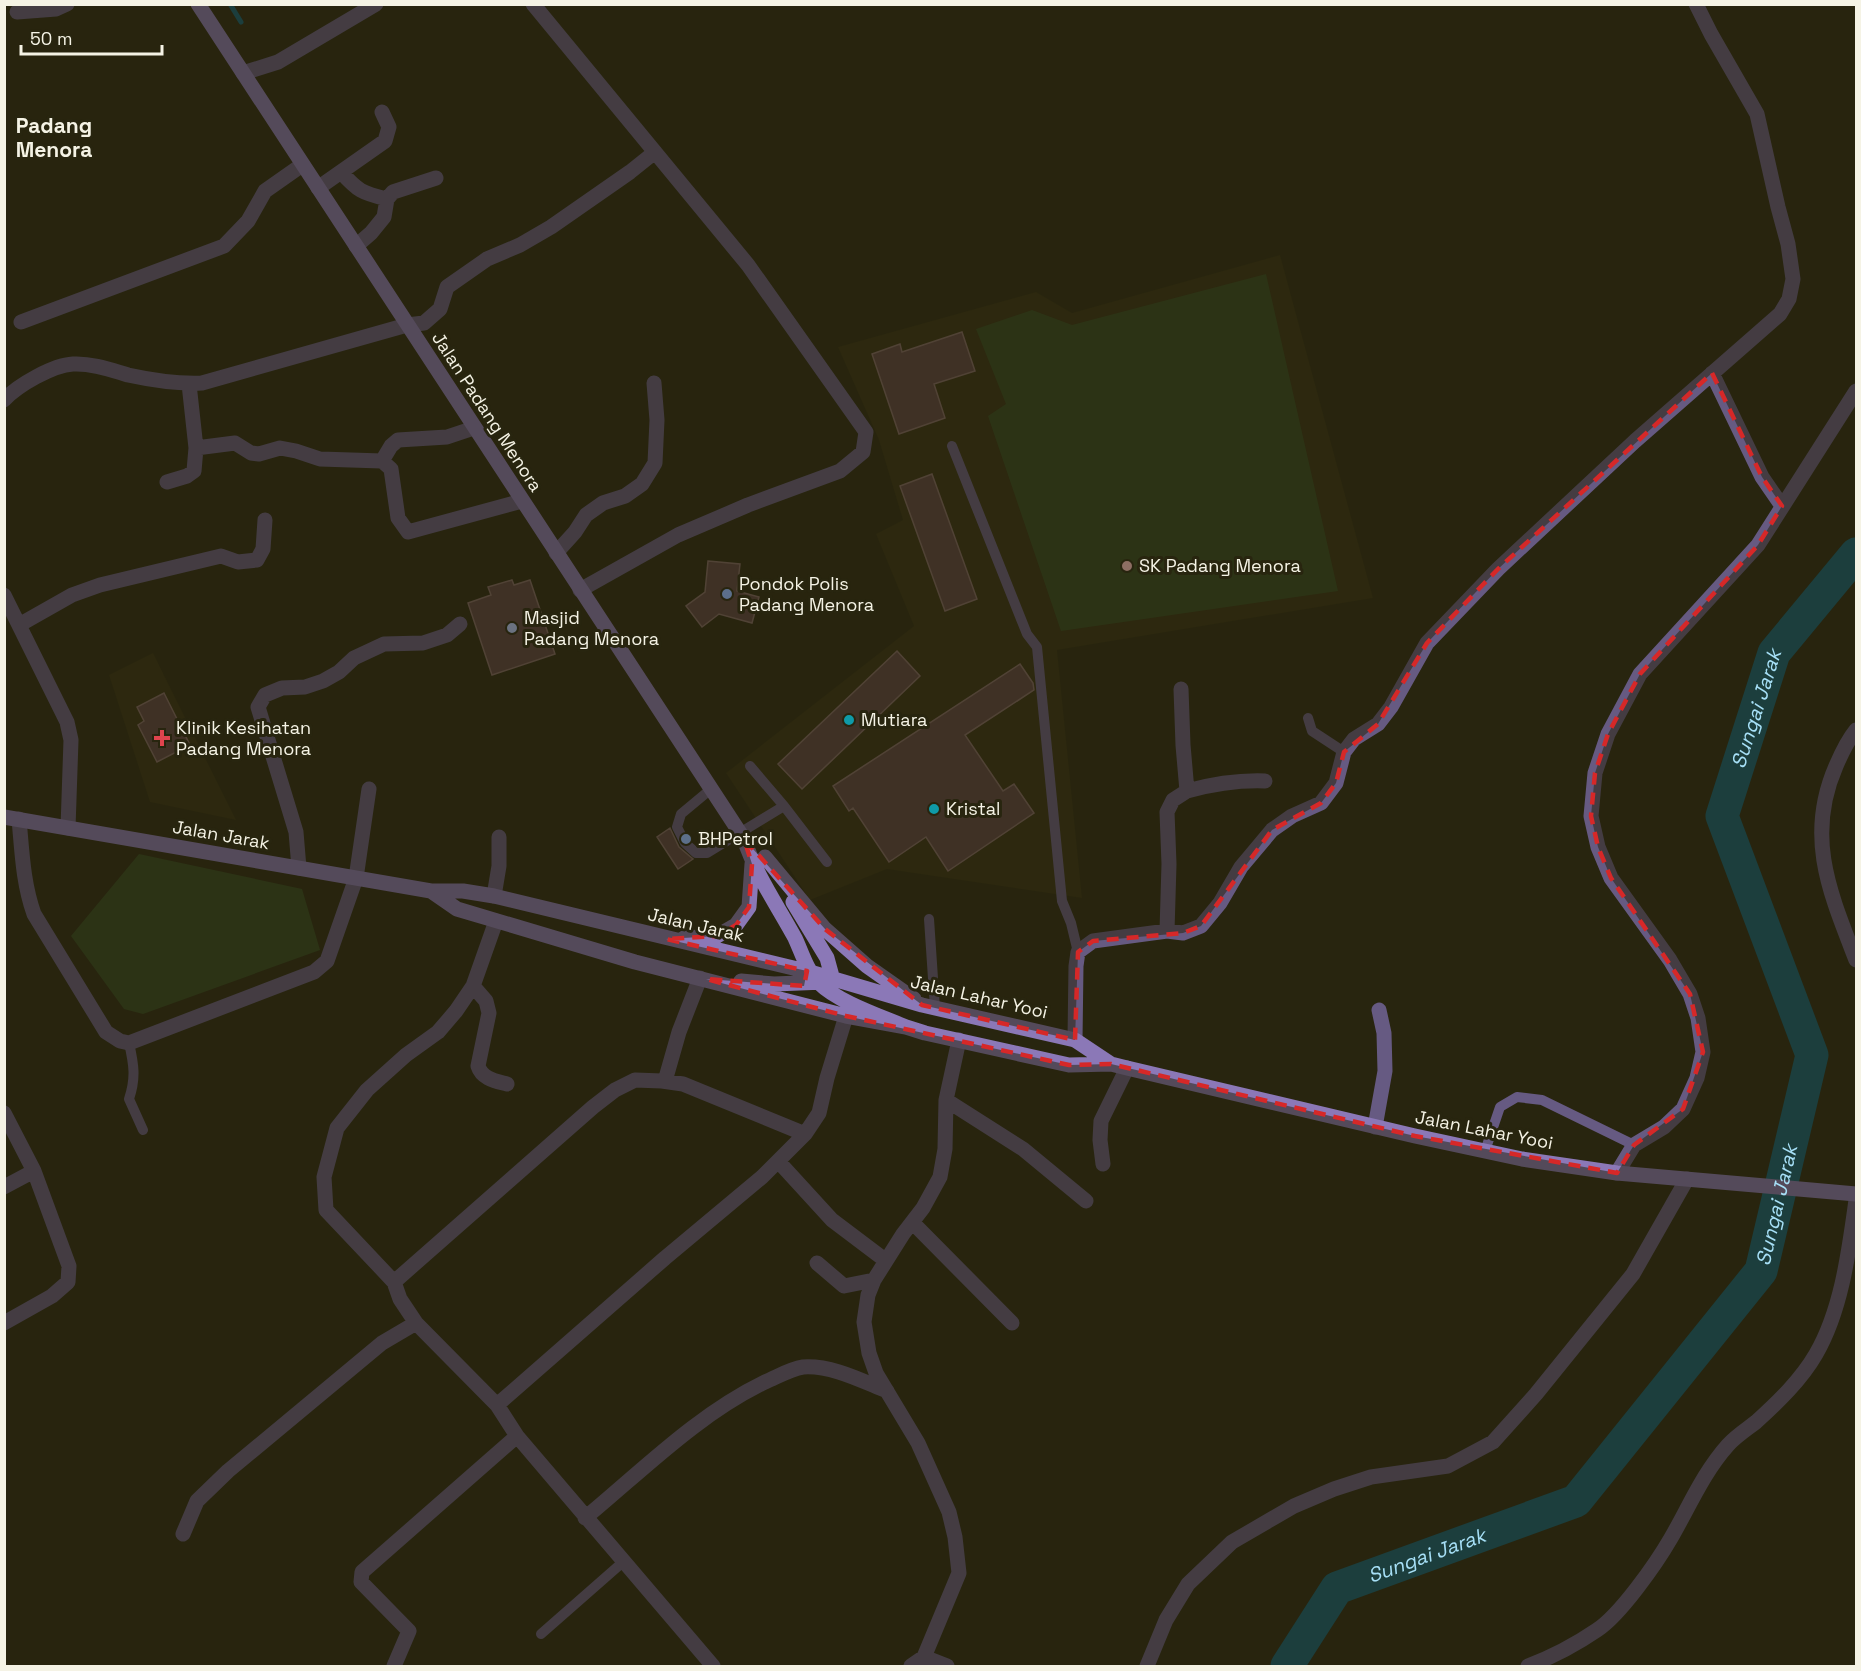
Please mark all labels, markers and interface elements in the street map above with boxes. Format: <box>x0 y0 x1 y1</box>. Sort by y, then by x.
scale bar <box>21 18 162 56</box>
text: 50 m <box>30 27 72 50</box>
district label: Padang Menora <box>16 112 92 163</box>
street label: Jalan Padang Menora <box>427 327 548 496</box>
place label: SK Padang Menora <box>1139 554 1301 577</box>
marker: SK Padang Menora <box>1120 559 1134 573</box>
place label: Pondok Polis Padang Menora <box>739 572 874 616</box>
marker: Pondok Polis Padang Menora <box>720 587 734 601</box>
place label: Masjid Padang Menora <box>524 606 659 650</box>
marker: Masjid Padang Menora <box>505 621 519 635</box>
water label: Sungai Jarak <box>1725 644 1788 772</box>
place label: Mutiara <box>861 708 927 731</box>
marker: Mutiara <box>842 713 856 727</box>
place label: Klinik Kesihatan Padang Menora <box>176 716 311 760</box>
marker: Klinik Kesihatan Padang Menora <box>153 729 171 747</box>
place label: Kristal <box>946 797 1000 820</box>
marker: Kristal <box>927 802 941 816</box>
street label: Jalan Jarak <box>171 815 272 854</box>
place label: BHPetrol <box>698 827 773 850</box>
marker: BHPetrol <box>679 832 693 846</box>
street label: Jalan Jarak <box>646 902 747 947</box>
street label: Jalan Lahar Yooi <box>908 970 1050 1023</box>
street label: Jalan Lahar Yooi <box>1413 1105 1555 1154</box>
water label: Sungai Jarak <box>1750 1140 1804 1268</box>
water label: Sungai Jarak <box>1364 1521 1491 1589</box>

